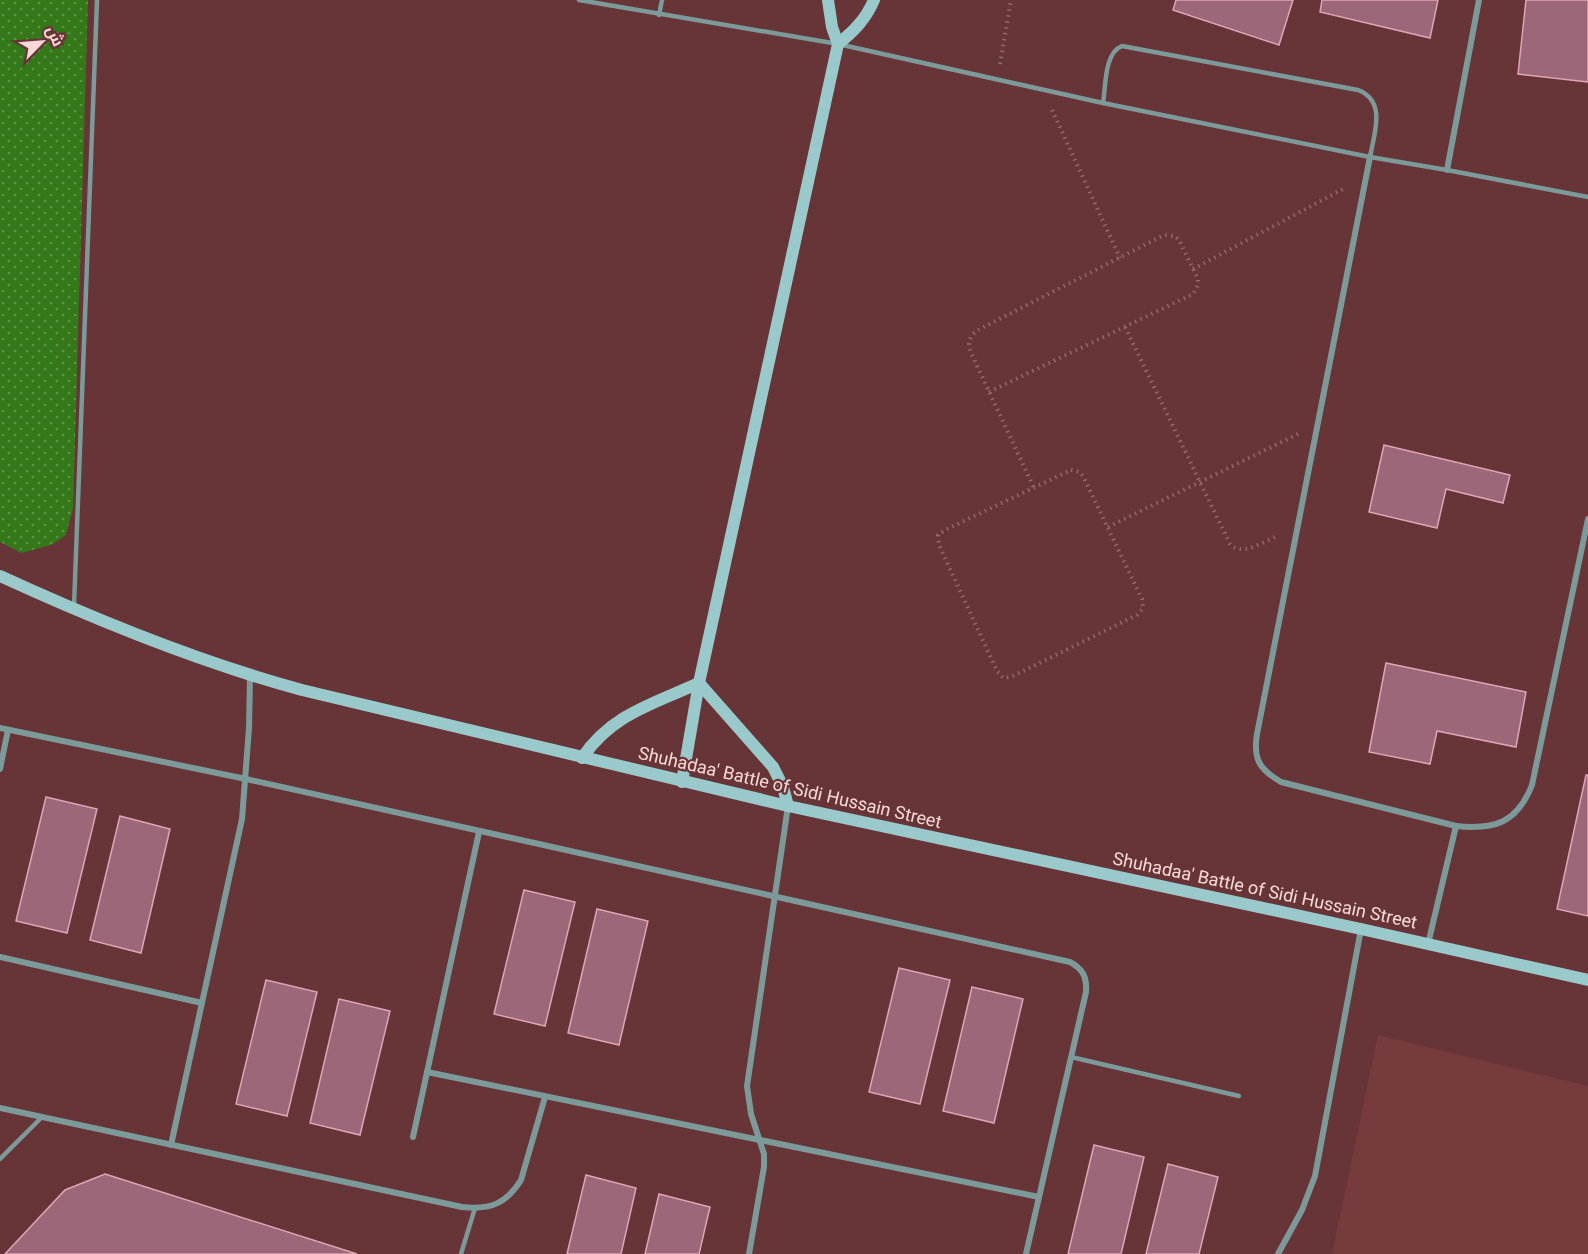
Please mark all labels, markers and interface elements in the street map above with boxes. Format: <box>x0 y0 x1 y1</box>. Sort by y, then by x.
north arrow <box>12 12 72 72</box>
text: ش <box>42 23 68 49</box>
street label: Shuhadaa' Battle of Sidi Hussain Street <box>636 742 944 832</box>
street label: Shuhadaa' Battle of Sidi Hussain Street <box>1111 847 1419 933</box>

